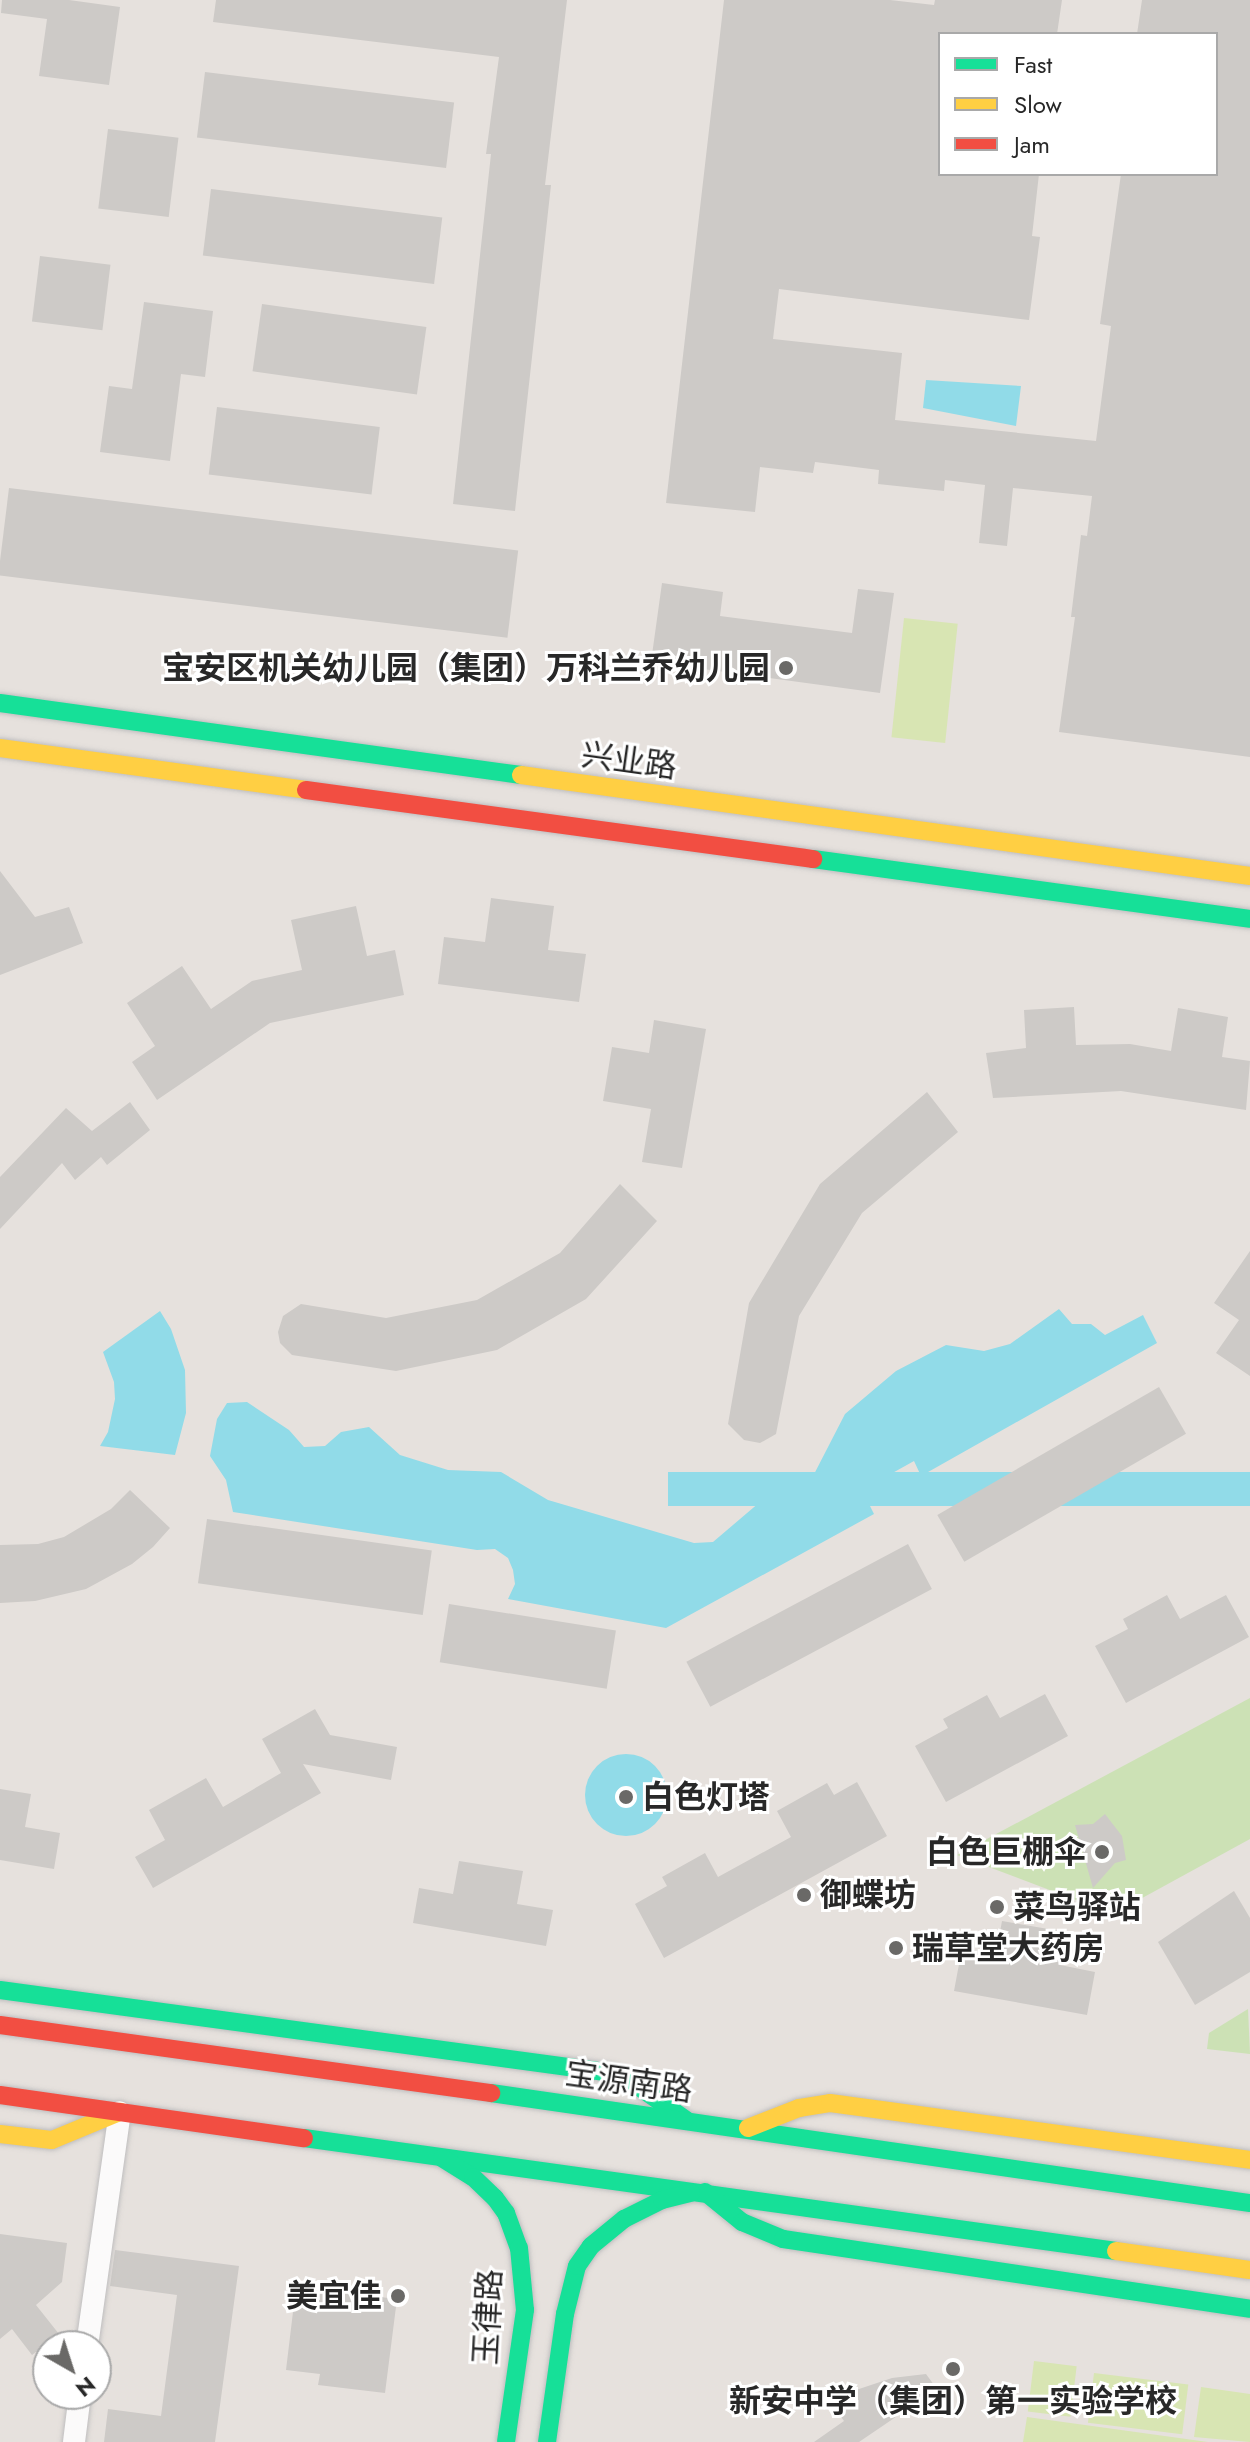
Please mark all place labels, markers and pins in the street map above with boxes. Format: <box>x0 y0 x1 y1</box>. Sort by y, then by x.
place label: 宝安区机关幼儿园（集团）万科兰乔幼儿园 <box>162 649 770 687</box>
marker: 宝安区机关幼儿园（集团）万科兰乔幼儿园 <box>777 659 795 677</box>
place label: 白色灯塔 <box>642 1778 770 1816</box>
marker: 白色灯塔 <box>617 1788 635 1806</box>
place label: 白色巨棚伞 <box>926 1833 1086 1871</box>
marker: 白色巨棚伞 <box>1093 1843 1111 1861</box>
place label: 御蝶坊 <box>820 1876 916 1914</box>
marker: 御蝶坊 <box>795 1886 813 1904</box>
place label: 菜鸟驿站 <box>1013 1888 1141 1926</box>
marker: 菜鸟驿站 <box>988 1898 1006 1916</box>
place label: 瑞草堂大药房 <box>912 1929 1104 1967</box>
marker: 瑞草堂大药房 <box>887 1939 905 1957</box>
place label: 美宜佳 <box>286 2277 382 2315</box>
marker: 美宜佳 <box>389 2287 407 2305</box>
marker: 新安中学（集团）第一实验学校 <box>944 2360 962 2378</box>
place label: 新安中学（集团）第一实验学校 <box>729 2382 1177 2420</box>

